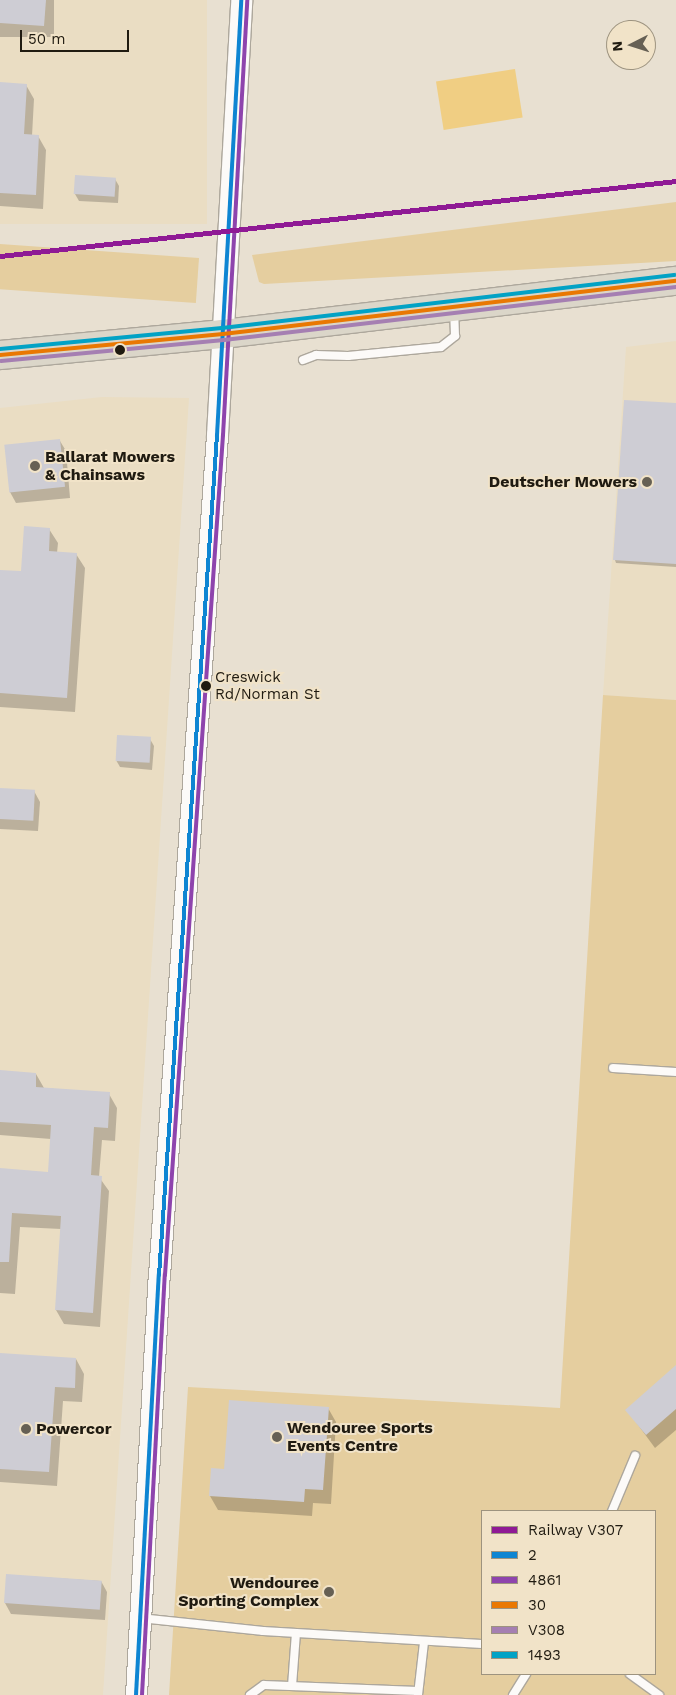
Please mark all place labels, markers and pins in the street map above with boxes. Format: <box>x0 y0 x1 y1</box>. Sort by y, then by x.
unlabelled marker <box>115 345 125 355</box>
place label: Ballarat Mowers & Chainsaws <box>45 447 175 485</box>
marker: Ballarat Mowers & Chainsaws <box>29 460 41 472</box>
place label: Deutscher Mowers <box>489 472 637 492</box>
marker: Deutscher Mowers <box>641 476 653 488</box>
place label: Creswick Rd/Norman St <box>215 668 320 703</box>
marker: Creswick Rd/Norman St <box>201 681 211 691</box>
place label: Wendouree Sports Events Centre <box>287 1418 433 1456</box>
place label: Powercor <box>36 1419 112 1439</box>
marker: Powercor <box>20 1423 32 1435</box>
marker: Wendouree Sports Events Centre <box>271 1431 283 1443</box>
place label: Wendouree Sporting Complex <box>178 1573 319 1611</box>
marker: Wendouree Sporting Complex <box>323 1586 335 1598</box>

